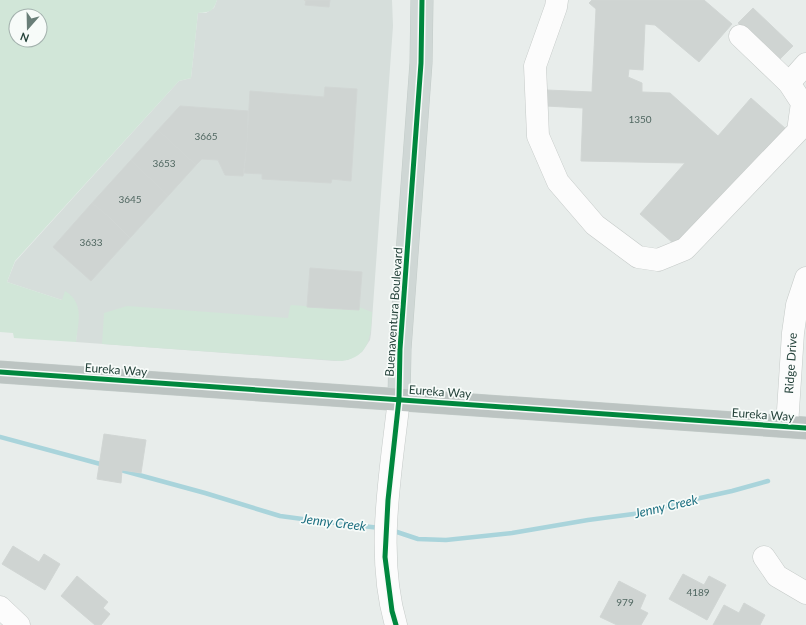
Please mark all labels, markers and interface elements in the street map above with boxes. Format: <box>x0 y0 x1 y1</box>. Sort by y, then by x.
north arrow <box>8 8 48 48</box>
text: N <box>18 30 31 45</box>
house number: 1350 <box>628 113 652 125</box>
house number: 3665 <box>194 130 218 142</box>
house number: 3653 <box>152 157 176 169</box>
house number: 3645 <box>118 193 142 205</box>
house number: 3633 <box>79 236 103 248</box>
street label: Buenaventura Boulevard <box>382 247 406 377</box>
street label: Ridge Drive <box>781 332 800 394</box>
street label: Eureka Way <box>84 360 149 379</box>
street label: Eureka Way <box>408 382 473 401</box>
street label: Eureka Way <box>731 405 796 424</box>
water label: Jenny Creek <box>632 491 700 521</box>
water label: Jenny Creek <box>300 510 368 534</box>
house number: 4189 <box>686 586 710 598</box>
house number: 979 <box>616 596 634 608</box>

